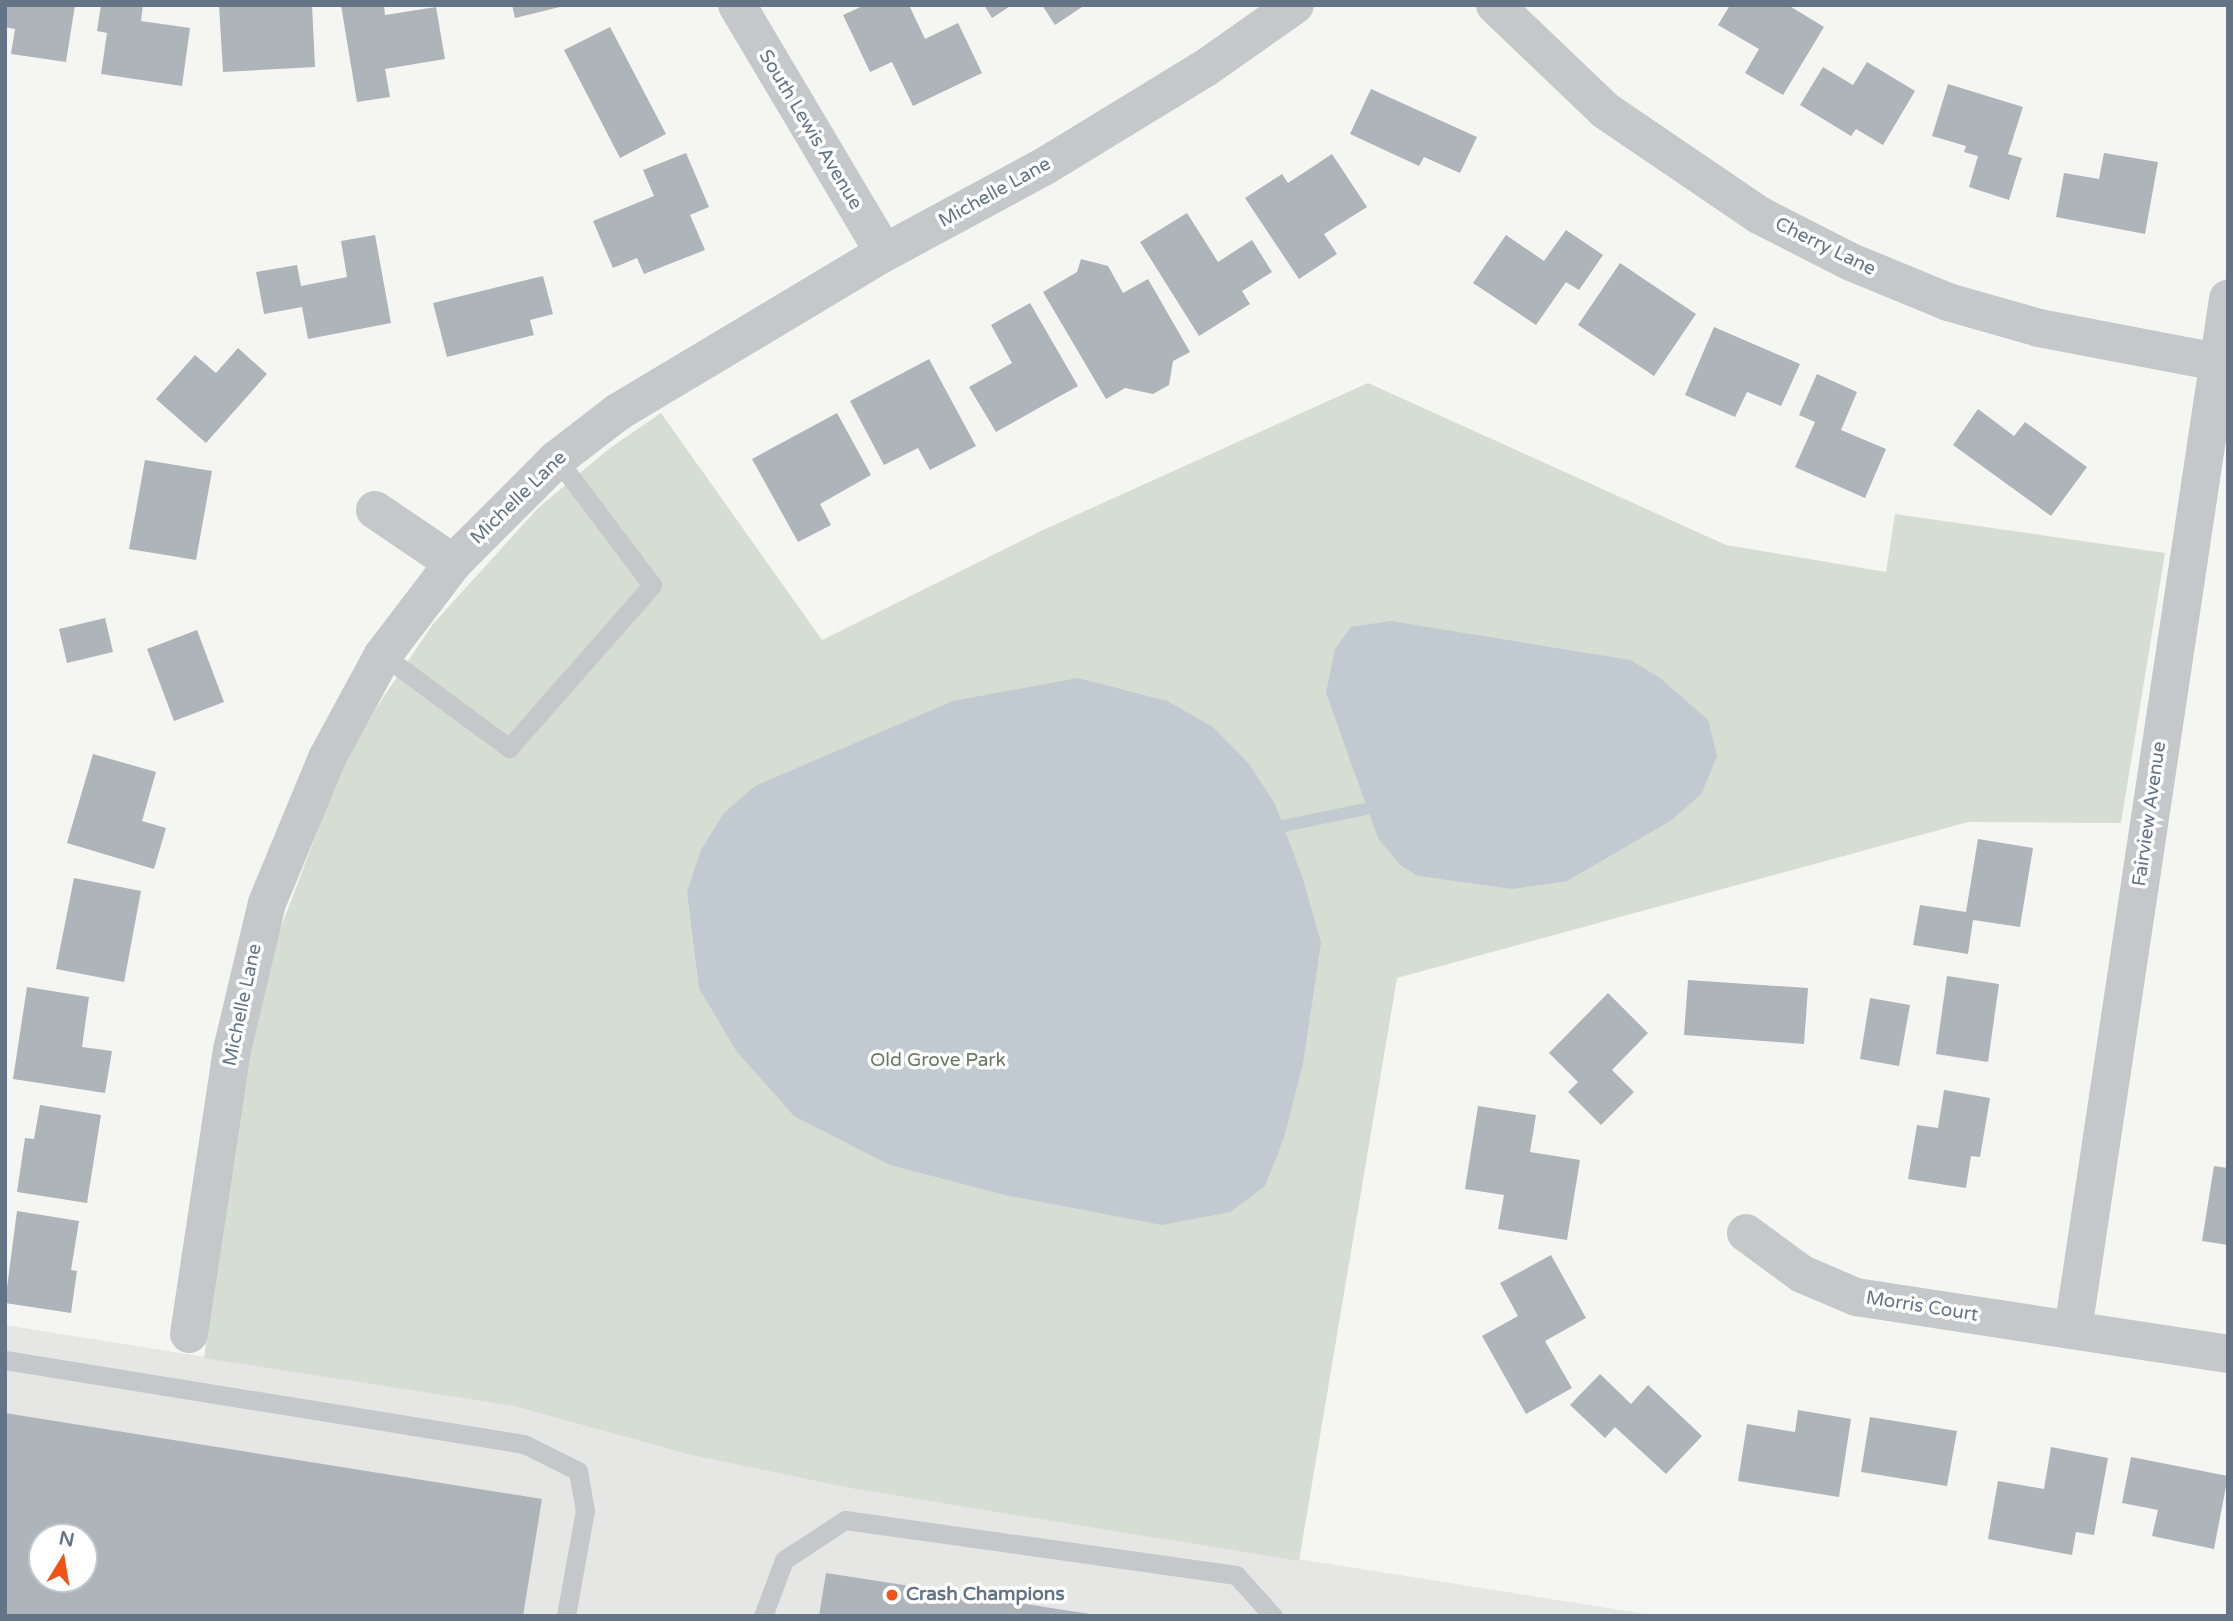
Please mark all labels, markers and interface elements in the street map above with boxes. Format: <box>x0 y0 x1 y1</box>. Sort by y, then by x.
street label: South Lewis Avenue <box>753 46 867 214</box>
street label: Michelle Lane <box>935 153 1055 233</box>
street label: Cherry Lane <box>1771 213 1879 281</box>
street label: Michelle Lane <box>466 447 572 549</box>
street label: Fairview Avenue <box>2129 740 2171 888</box>
street label: Michelle Lane <box>219 942 267 1068</box>
park label: Old Grove Park <box>870 1050 1006 1072</box>
street label: Morris Court <box>1864 1287 1980 1327</box>
north arrow <box>28 1523 98 1593</box>
text: N <box>57 1527 76 1552</box>
place label: Crash Champions <box>906 1584 1065 1606</box>
marker: Crash Champions <box>884 1587 900 1603</box>

